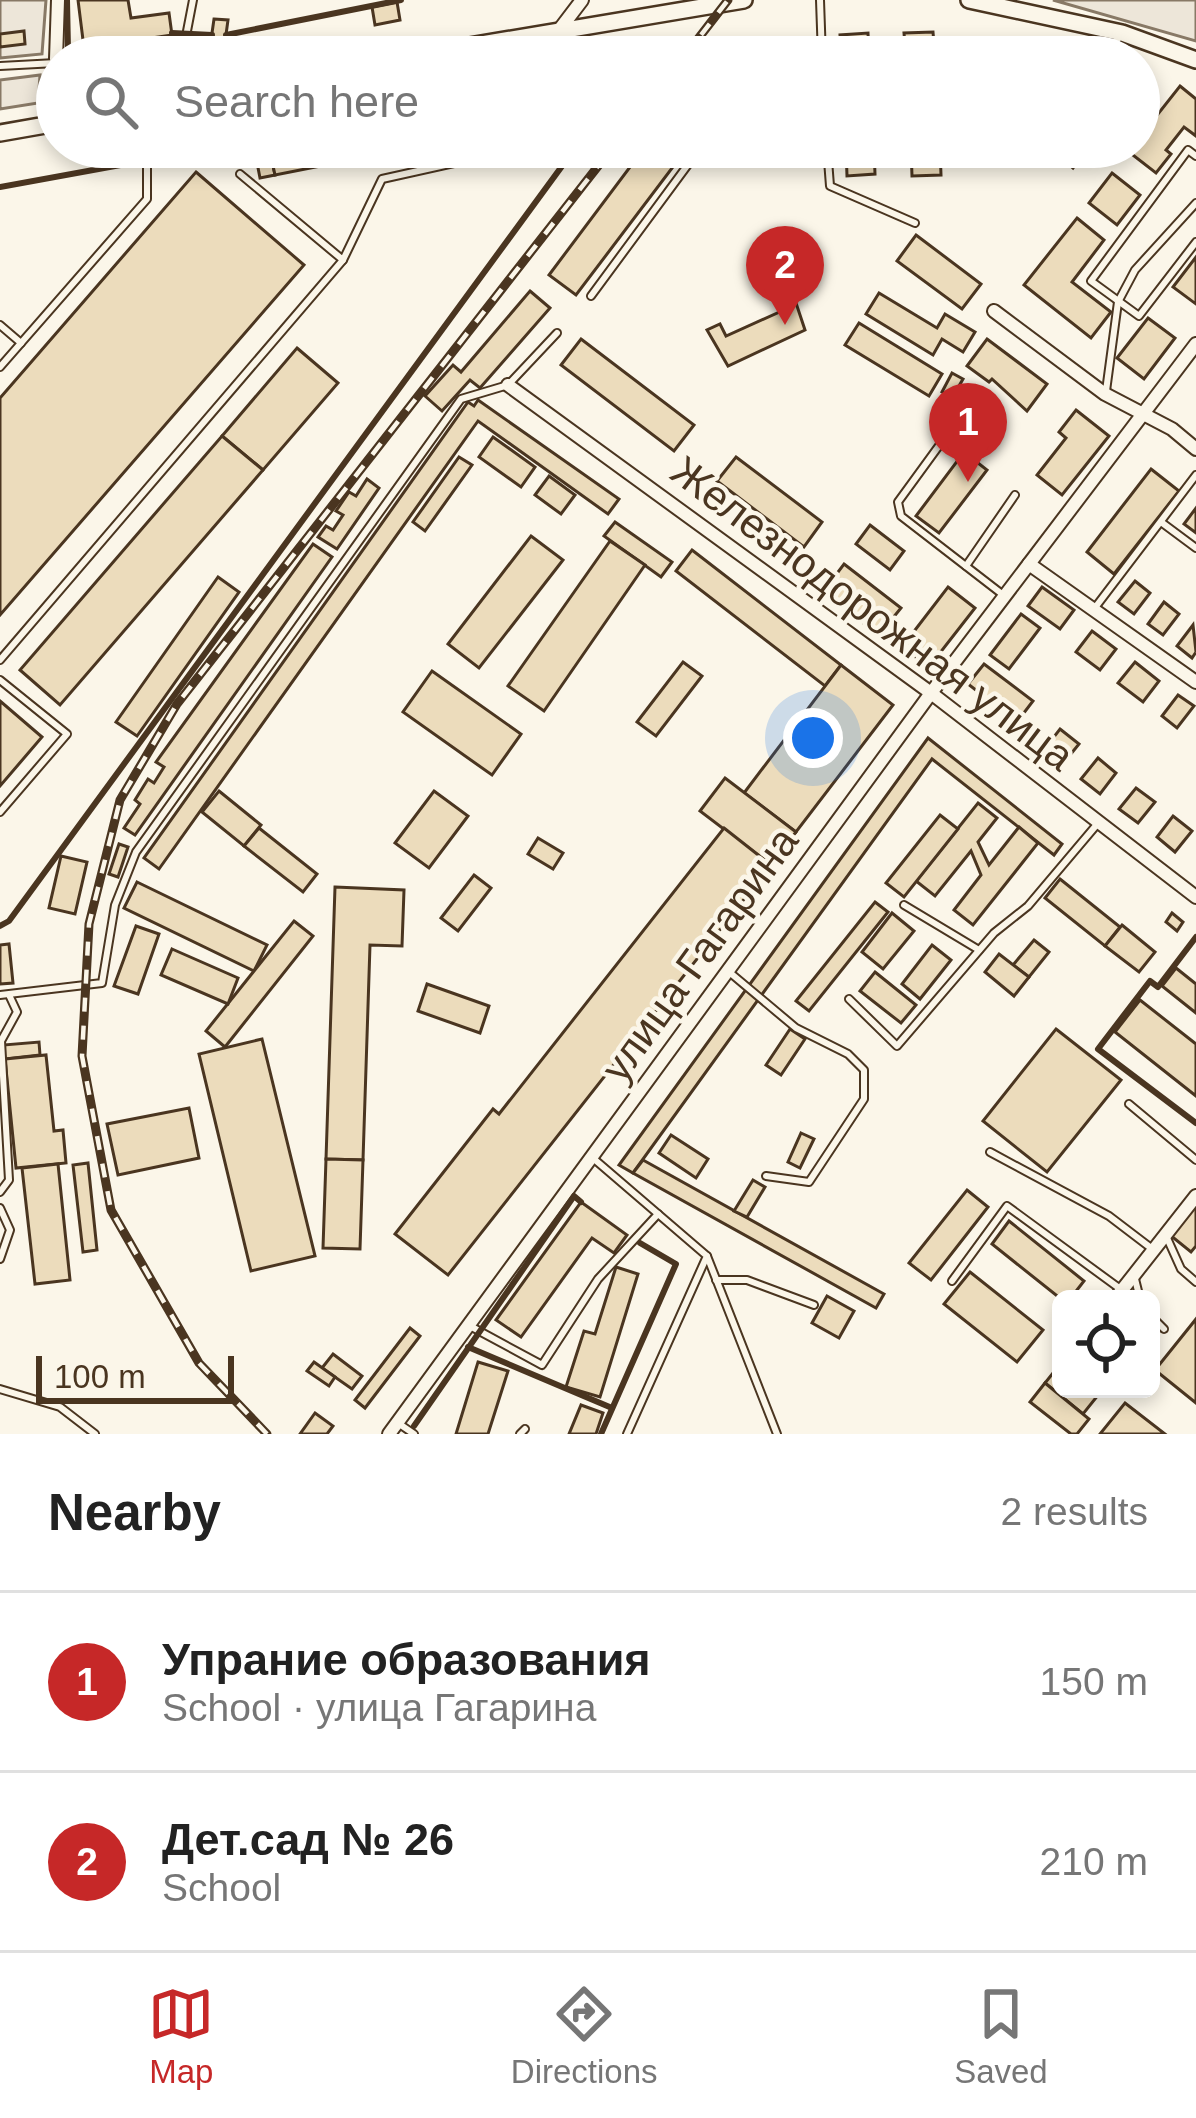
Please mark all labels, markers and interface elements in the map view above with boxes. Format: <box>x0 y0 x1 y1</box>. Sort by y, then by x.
search box <box>36 36 1160 168</box>
icon: search <box>78 69 144 135</box>
text: Search here <box>174 76 419 127</box>
pin: 2 <box>746 226 824 325</box>
pin: 1 <box>929 383 1007 482</box>
street label: Железнодорожная улица <box>663 447 1083 780</box>
your location <box>783 708 843 768</box>
street label: улица Гагарина <box>592 818 808 1090</box>
map controls <box>1052 1290 1160 1398</box>
button: locate <box>1052 1290 1160 1398</box>
scale bar <box>36 1350 234 1403</box>
text: 100 m <box>54 1358 146 1395</box>
text: Nearby <box>48 1484 221 1541</box>
text: 2 results <box>1001 1490 1148 1533</box>
text: Упрание образования <box>162 1634 651 1685</box>
text: 1 <box>76 1660 98 1703</box>
text: 150 m <box>1040 1660 1148 1703</box>
text: School · улица Гагарина <box>162 1686 596 1729</box>
text: Дет.сад № 26 <box>162 1814 454 1865</box>
text: 2 <box>76 1840 98 1883</box>
text: 210 m <box>1040 1840 1148 1883</box>
text: School <box>162 1866 281 1909</box>
tab: Map <box>148 1981 214 2091</box>
tab: Directions <box>511 1981 658 2091</box>
tab: Saved <box>954 1981 1048 2091</box>

